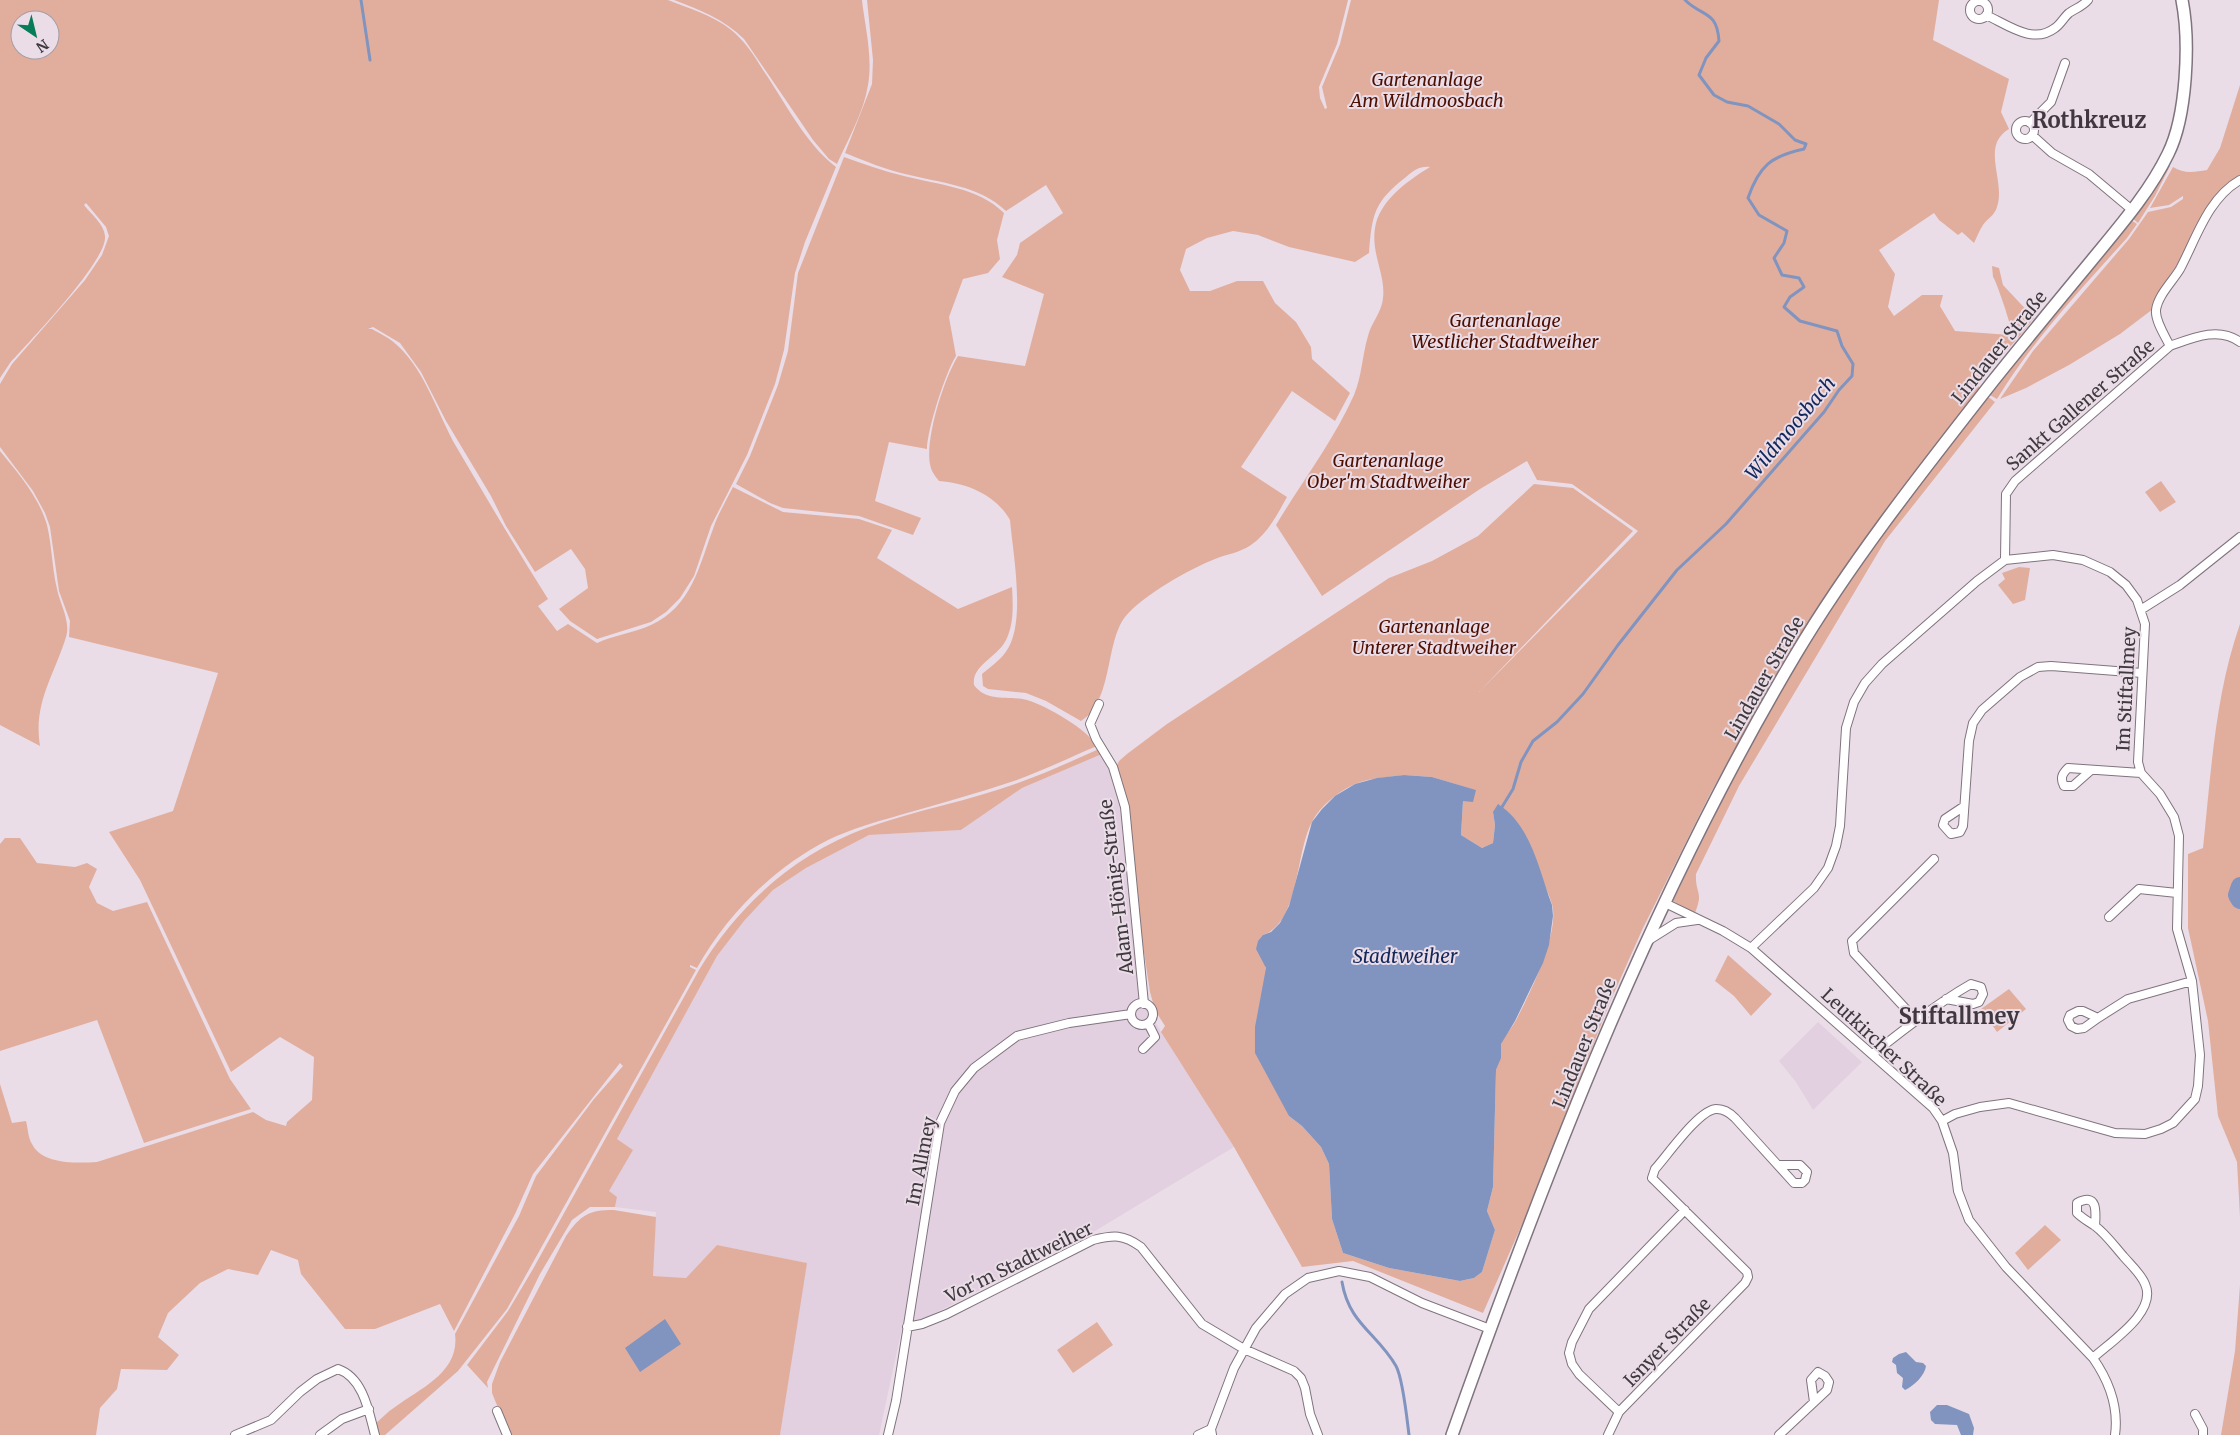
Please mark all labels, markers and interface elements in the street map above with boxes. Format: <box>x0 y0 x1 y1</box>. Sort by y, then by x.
north arrow <box>10 10 60 60</box>
text: N <box>33 35 52 56</box>
park label: Gartenanlage Am Wildmoosbach <box>1348 68 1504 112</box>
district label: Rothkreuz <box>2032 106 2146 134</box>
street label: Lindauer Straße <box>1946 286 2052 408</box>
park label: Gartenanlage Westlicher Stadtweiher <box>1411 309 1599 353</box>
street label: Sankt Gallener Straße <box>2001 334 2159 476</box>
water label: Wildmoosbach <box>1740 371 1840 485</box>
park label: Gartenanlage Ober'm Stadtweiher <box>1307 449 1470 493</box>
street label: Lindauer Straße <box>1719 612 1809 744</box>
park label: Gartenanlage Unterer Stadtweiher <box>1352 615 1517 659</box>
street label: Im Stiftallmey <box>2111 626 2141 752</box>
street label: Adam-Hönig-Straße <box>1094 798 1138 977</box>
water label: Stadtweiher <box>1353 944 1458 968</box>
street label: Lindauer Straße <box>1547 974 1621 1112</box>
street label: Leutkircher Straße <box>1817 983 1951 1111</box>
district label: Stiftallmey <box>1899 1002 2020 1030</box>
street label: Im Allmey <box>901 1114 941 1208</box>
street label: Vor'm Stadtweiher <box>941 1216 1097 1308</box>
street label: Isnyer Straße <box>1619 1293 1715 1391</box>

